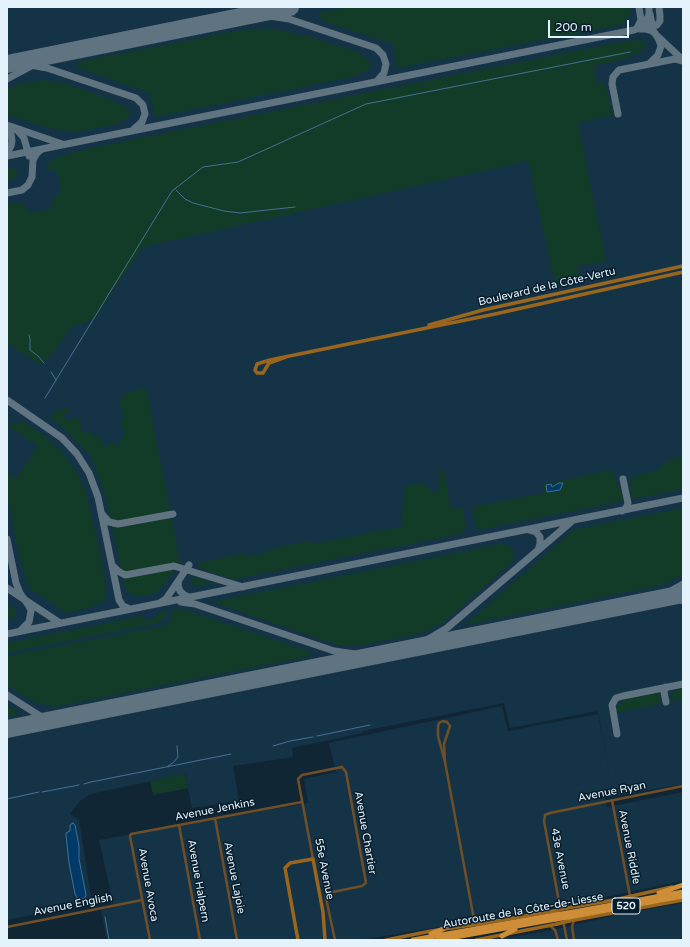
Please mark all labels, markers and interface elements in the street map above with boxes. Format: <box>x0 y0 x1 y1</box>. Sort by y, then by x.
scale bar <box>550 12 631 38</box>
text: 200 m <box>555 20 592 34</box>
street label: Boulevard de la Côte-Vertu <box>477 265 617 309</box>
street label: Avenue Ryan <box>577 779 647 805</box>
street label: Avenue Chartier <box>351 790 379 876</box>
street label: Avenue Jenkins <box>174 796 256 824</box>
street label: Avenue Riddle <box>615 809 643 885</box>
street label: 43e Avenue <box>548 827 572 891</box>
street label: 55e Avenue <box>312 837 336 901</box>
street label: Avenue Halpern <box>184 839 212 923</box>
street label: Avenue Lajoie <box>221 841 247 915</box>
street label: Avenue Avoca <box>135 847 161 923</box>
street label: Autoroute de la Côte-de-Liesse <box>442 890 604 932</box>
street label: Avenue English <box>32 891 114 919</box>
road number: 520 <box>612 898 640 914</box>

